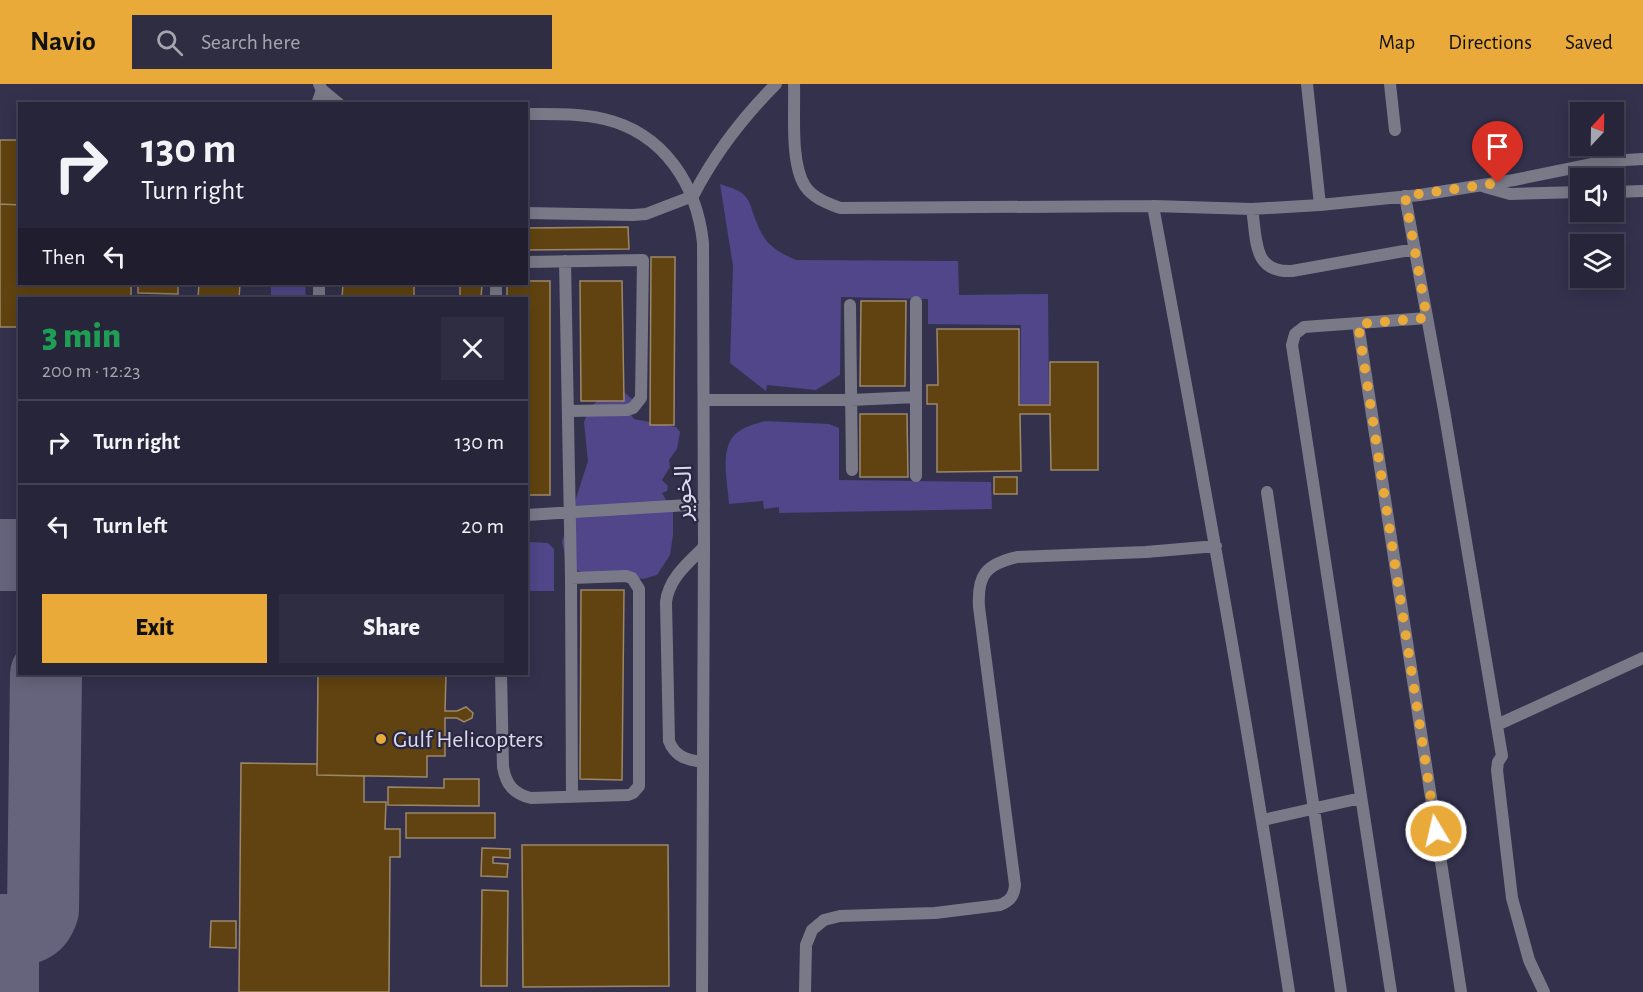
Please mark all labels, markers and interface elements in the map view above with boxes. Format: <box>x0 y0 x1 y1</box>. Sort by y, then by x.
search box <box>132 15 552 69</box>
icon: search <box>153 26 186 59</box>
text: Navio <box>30 28 96 56</box>
text: Search here <box>201 31 300 53</box>
text: Map <box>1379 32 1415 53</box>
text: Directions <box>1448 32 1532 53</box>
text: Saved <box>1565 32 1613 53</box>
north arrow <box>1570 102 1624 156</box>
map controls <box>1570 102 1624 288</box>
pin <box>1472 121 1523 183</box>
icon: right <box>42 126 120 204</box>
text: 130 m <box>141 128 236 170</box>
icon: arrive <box>1481 130 1514 163</box>
button: sound <box>1570 168 1624 222</box>
text: Turn right <box>141 177 244 204</box>
button: layers <box>1570 234 1624 288</box>
icon: left <box>98 240 131 273</box>
text: Then <box>42 246 86 268</box>
button: close <box>441 317 504 380</box>
text: 3 min <box>42 318 121 354</box>
text: 200 m · 12:23 <box>42 361 141 381</box>
icon: right <box>42 426 75 459</box>
text: Turn right <box>93 431 180 453</box>
text: 130 m <box>455 431 504 453</box>
street label: الخوير <box>672 465 697 522</box>
icon: left <box>42 510 75 543</box>
text: Turn left <box>93 515 167 537</box>
text: 20 m <box>461 515 504 537</box>
button: Exit <box>42 594 267 663</box>
button: Share <box>279 594 504 663</box>
place label: Gulf Helicopters <box>393 728 543 752</box>
marker: Gulf Helicopters <box>374 732 388 746</box>
position arrow <box>1404 799 1468 863</box>

